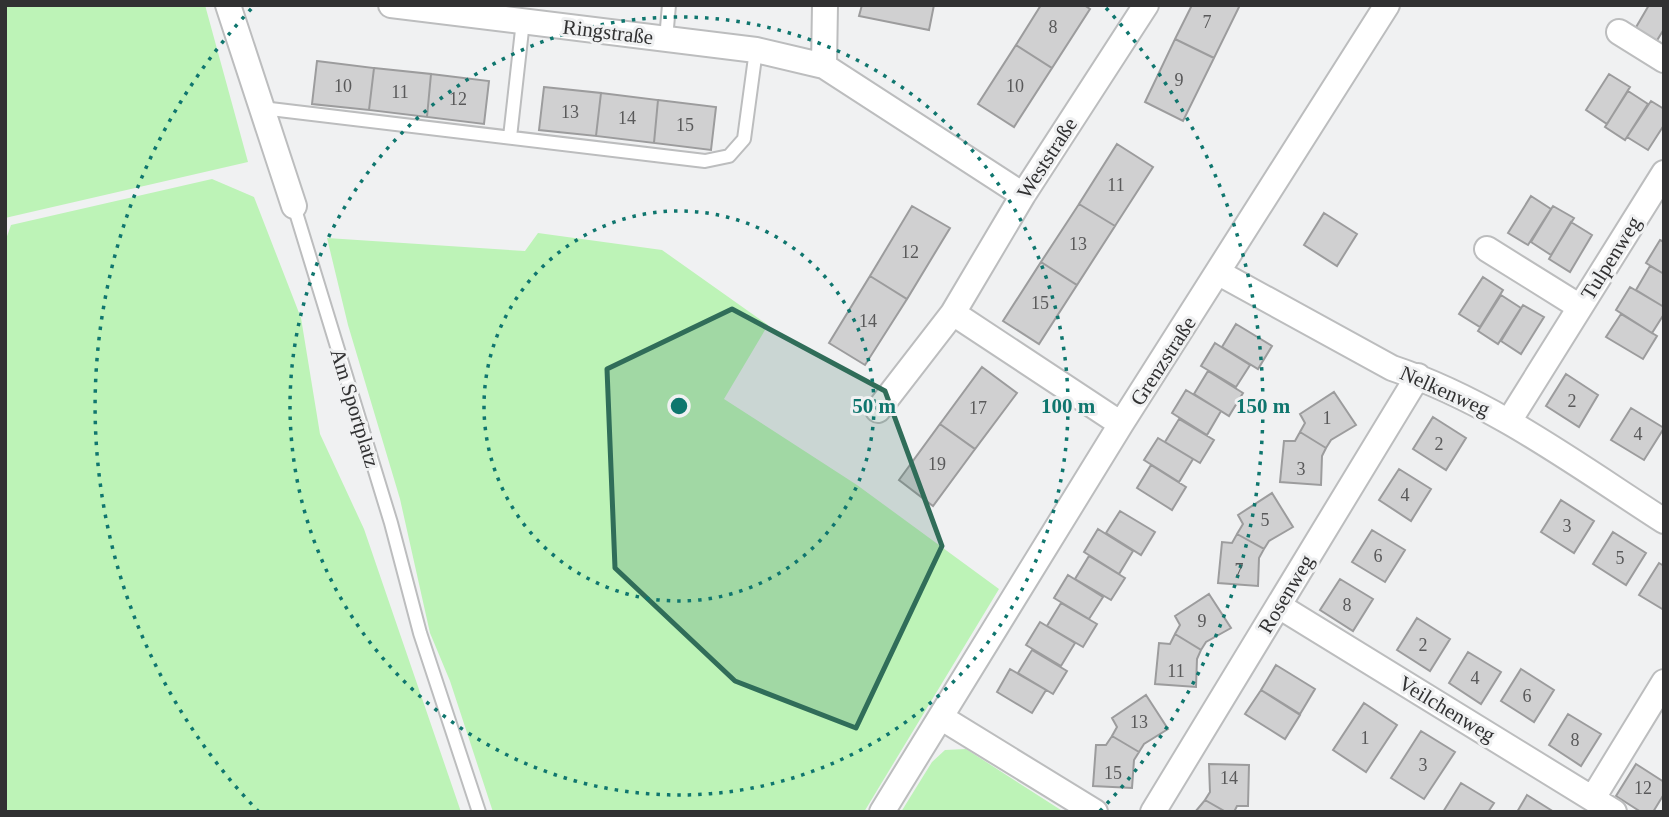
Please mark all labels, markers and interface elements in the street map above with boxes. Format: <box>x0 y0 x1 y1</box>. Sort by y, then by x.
house number: 7 <box>1203 12 1212 32</box>
street label: Ringstraße <box>561 15 655 49</box>
house number: 8 <box>1049 17 1058 37</box>
house number: 9 <box>1175 70 1184 90</box>
house number: 10 <box>334 76 352 96</box>
house number: 10 <box>1006 76 1024 96</box>
house number: 11 <box>391 82 409 102</box>
house number: 12 <box>449 89 467 109</box>
house number: 13 <box>561 102 579 122</box>
house number: 14 <box>618 108 636 128</box>
street label: Weststraße <box>1012 113 1082 203</box>
house number: 15 <box>676 115 694 135</box>
house number: 11 <box>1107 175 1125 195</box>
street label: Tulpenweg <box>1576 211 1646 304</box>
house number: 13 <box>1069 234 1087 254</box>
house number: 12 <box>901 242 919 262</box>
house number: 15 <box>1031 293 1049 313</box>
house number: 14 <box>859 311 877 331</box>
street label: Grenzstraße <box>1125 312 1201 410</box>
street label: Am Sportplatz <box>326 346 384 470</box>
street label: Nelkenweg <box>1396 361 1494 422</box>
house number: 2 <box>1568 391 1577 411</box>
centre of rings <box>667 394 691 418</box>
text: 50 m <box>852 394 896 418</box>
text: 100 m <box>1041 394 1096 418</box>
text: 150 m <box>1236 394 1291 418</box>
house number: 17 <box>969 398 987 418</box>
house number: 1 <box>1323 408 1332 428</box>
house number: 4 <box>1634 424 1643 444</box>
house number: 2 <box>1435 434 1444 454</box>
house number: 19 <box>928 454 946 474</box>
house number: 3 <box>1297 459 1306 479</box>
house number: 4 <box>1401 485 1410 505</box>
house number: 5 <box>1261 510 1270 530</box>
house number: 3 <box>1563 516 1572 536</box>
house number: 6 <box>1374 546 1383 566</box>
house number: 5 <box>1616 548 1625 568</box>
street label: Rosenweg <box>1253 550 1319 638</box>
house number: 7 <box>1235 560 1244 580</box>
house number: 8 <box>1343 595 1352 615</box>
house number: 9 <box>1198 611 1207 631</box>
house number: 2 <box>1419 635 1428 655</box>
house number: 11 <box>1167 661 1185 681</box>
house number: 4 <box>1471 668 1480 688</box>
street label: Veilchenweg <box>1394 671 1500 747</box>
house number: 6 <box>1523 686 1532 706</box>
house number: 13 <box>1130 712 1148 732</box>
house number: 1 <box>1361 728 1370 748</box>
house number: 8 <box>1571 730 1580 750</box>
house number: 3 <box>1419 755 1428 775</box>
house number: 15 <box>1104 763 1122 783</box>
house number: 14 <box>1220 768 1238 788</box>
house number: 12 <box>1634 778 1652 798</box>

